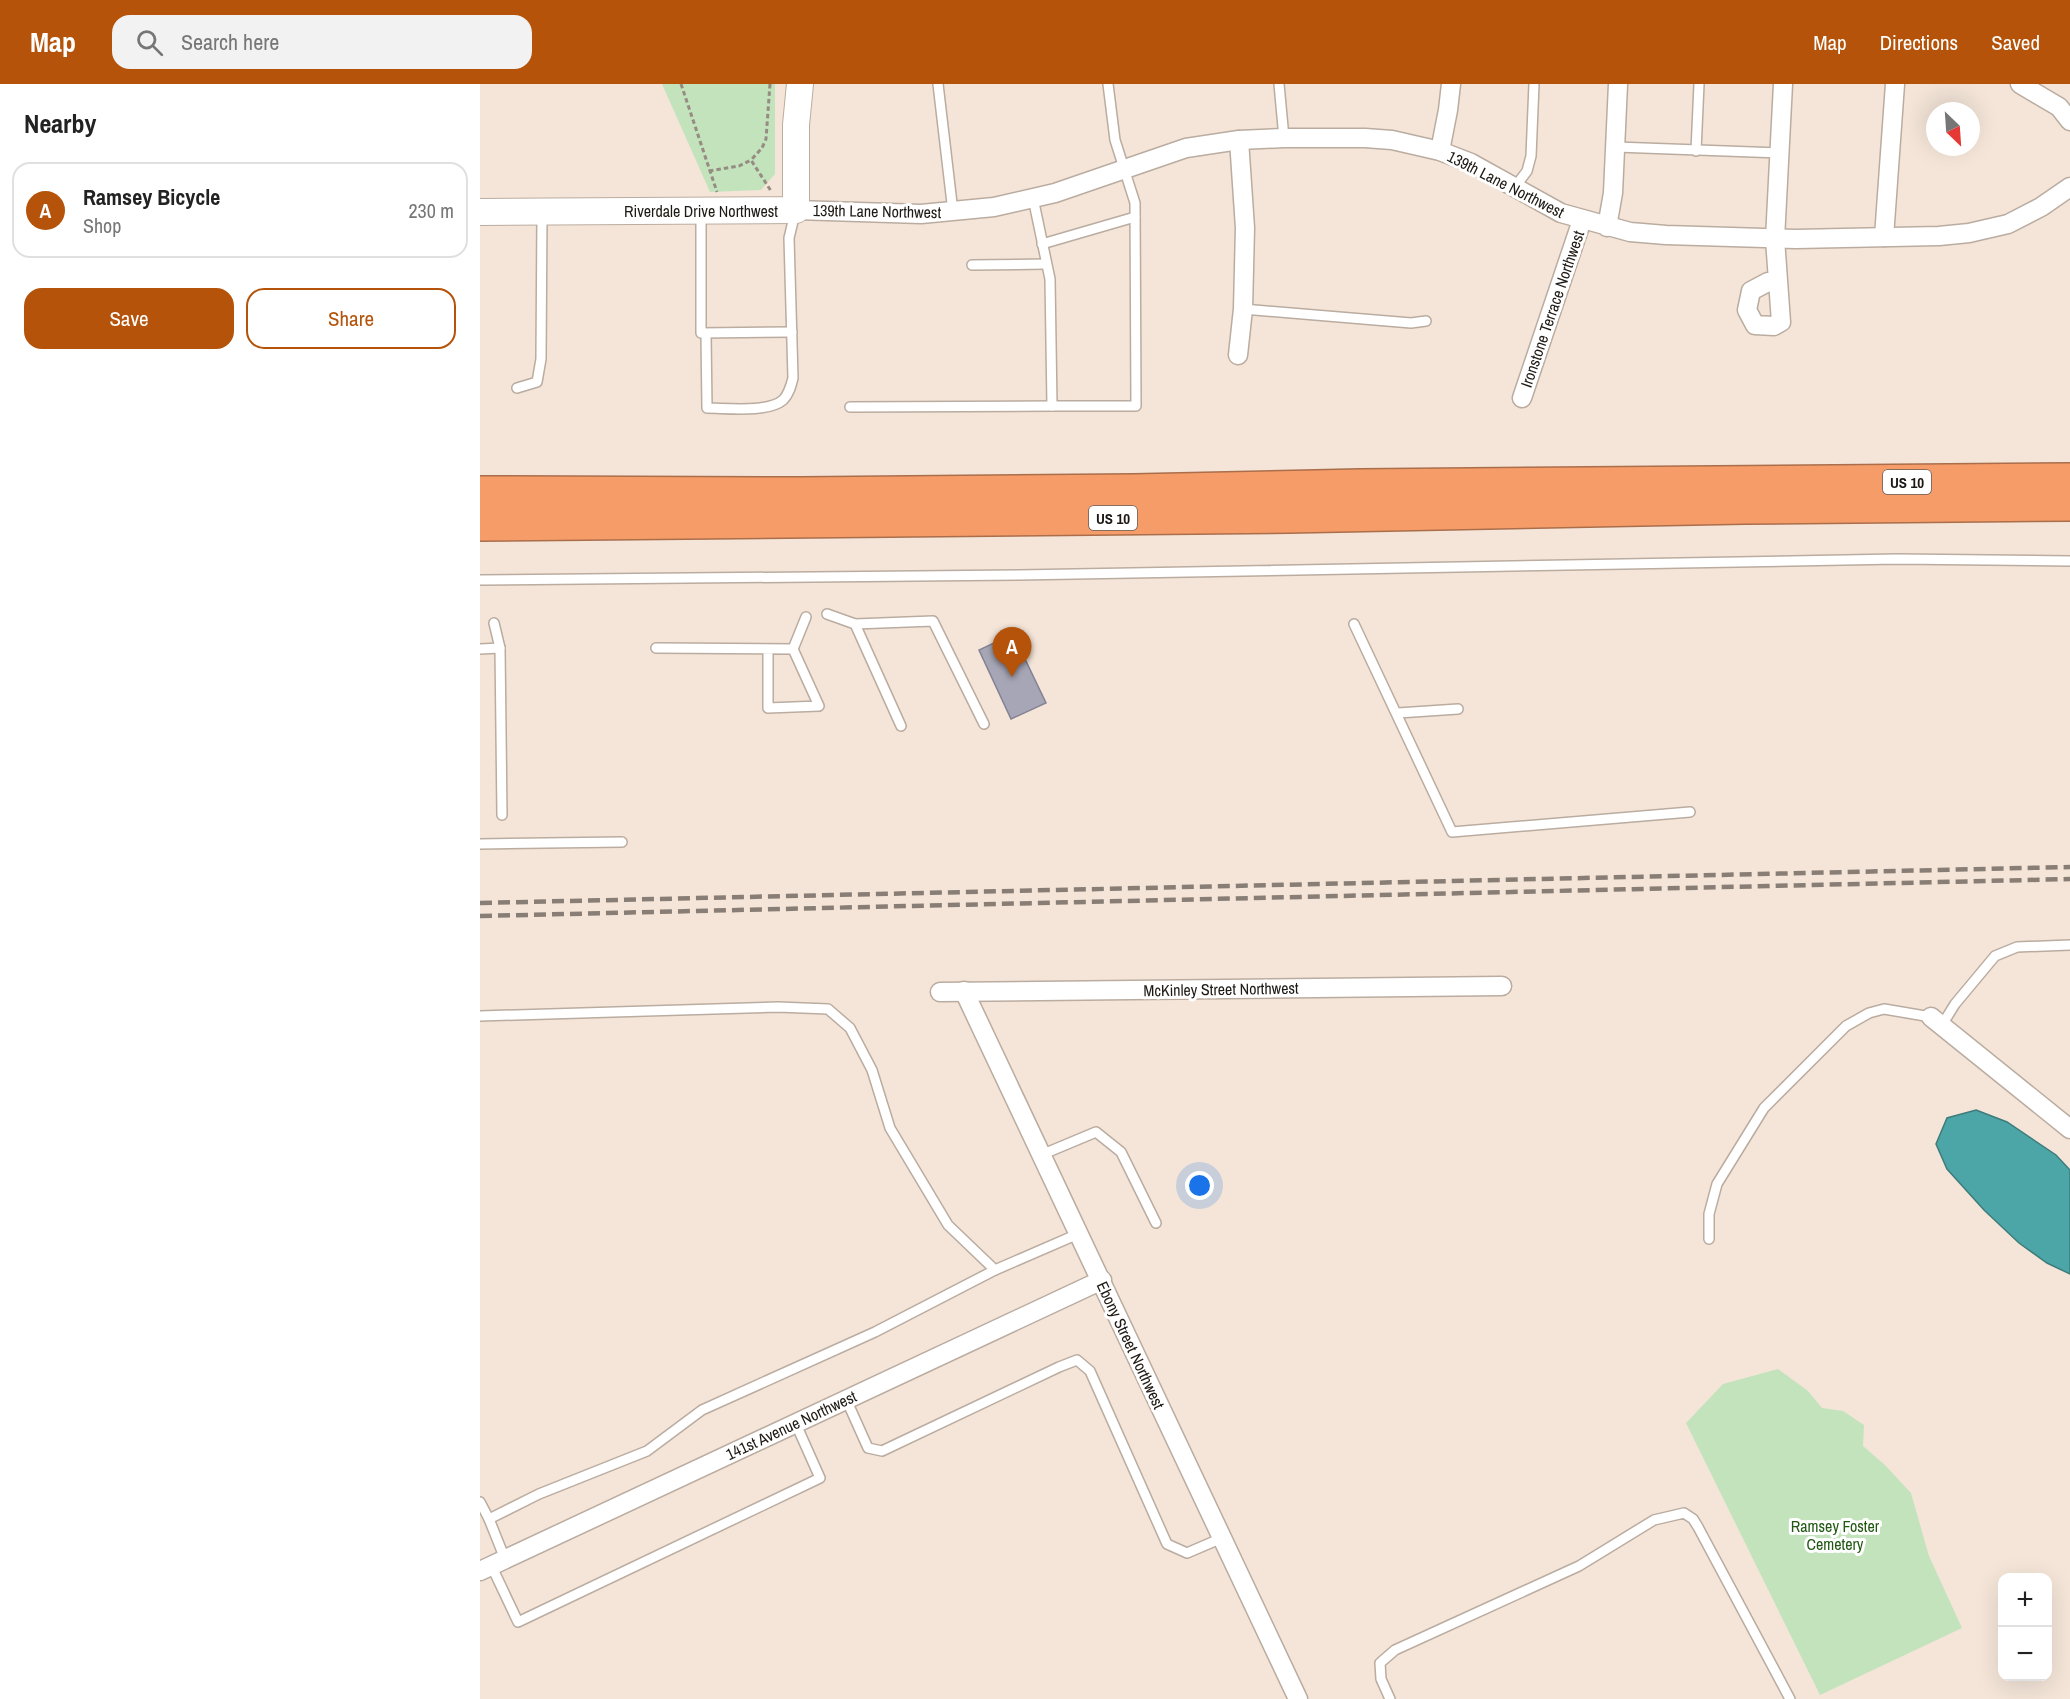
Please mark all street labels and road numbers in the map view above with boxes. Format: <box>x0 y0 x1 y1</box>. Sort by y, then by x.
street label: 139th Lane Northwest <box>1444 145 1568 223</box>
street label: 139th Lane Northwest <box>813 199 942 223</box>
street label: Riverdale Drive Northwest <box>624 200 778 222</box>
street label: Ironstone Terrace Northwest <box>1515 227 1589 390</box>
road number: US 10 <box>1883 470 1931 494</box>
road number: US 10 <box>1089 506 1137 530</box>
street label: McKinley Street Northwest <box>1143 977 1299 1001</box>
street label: Ebony Street Northwest <box>1092 1278 1170 1413</box>
street label: 141st Avenue Northwest <box>722 1385 860 1465</box>

